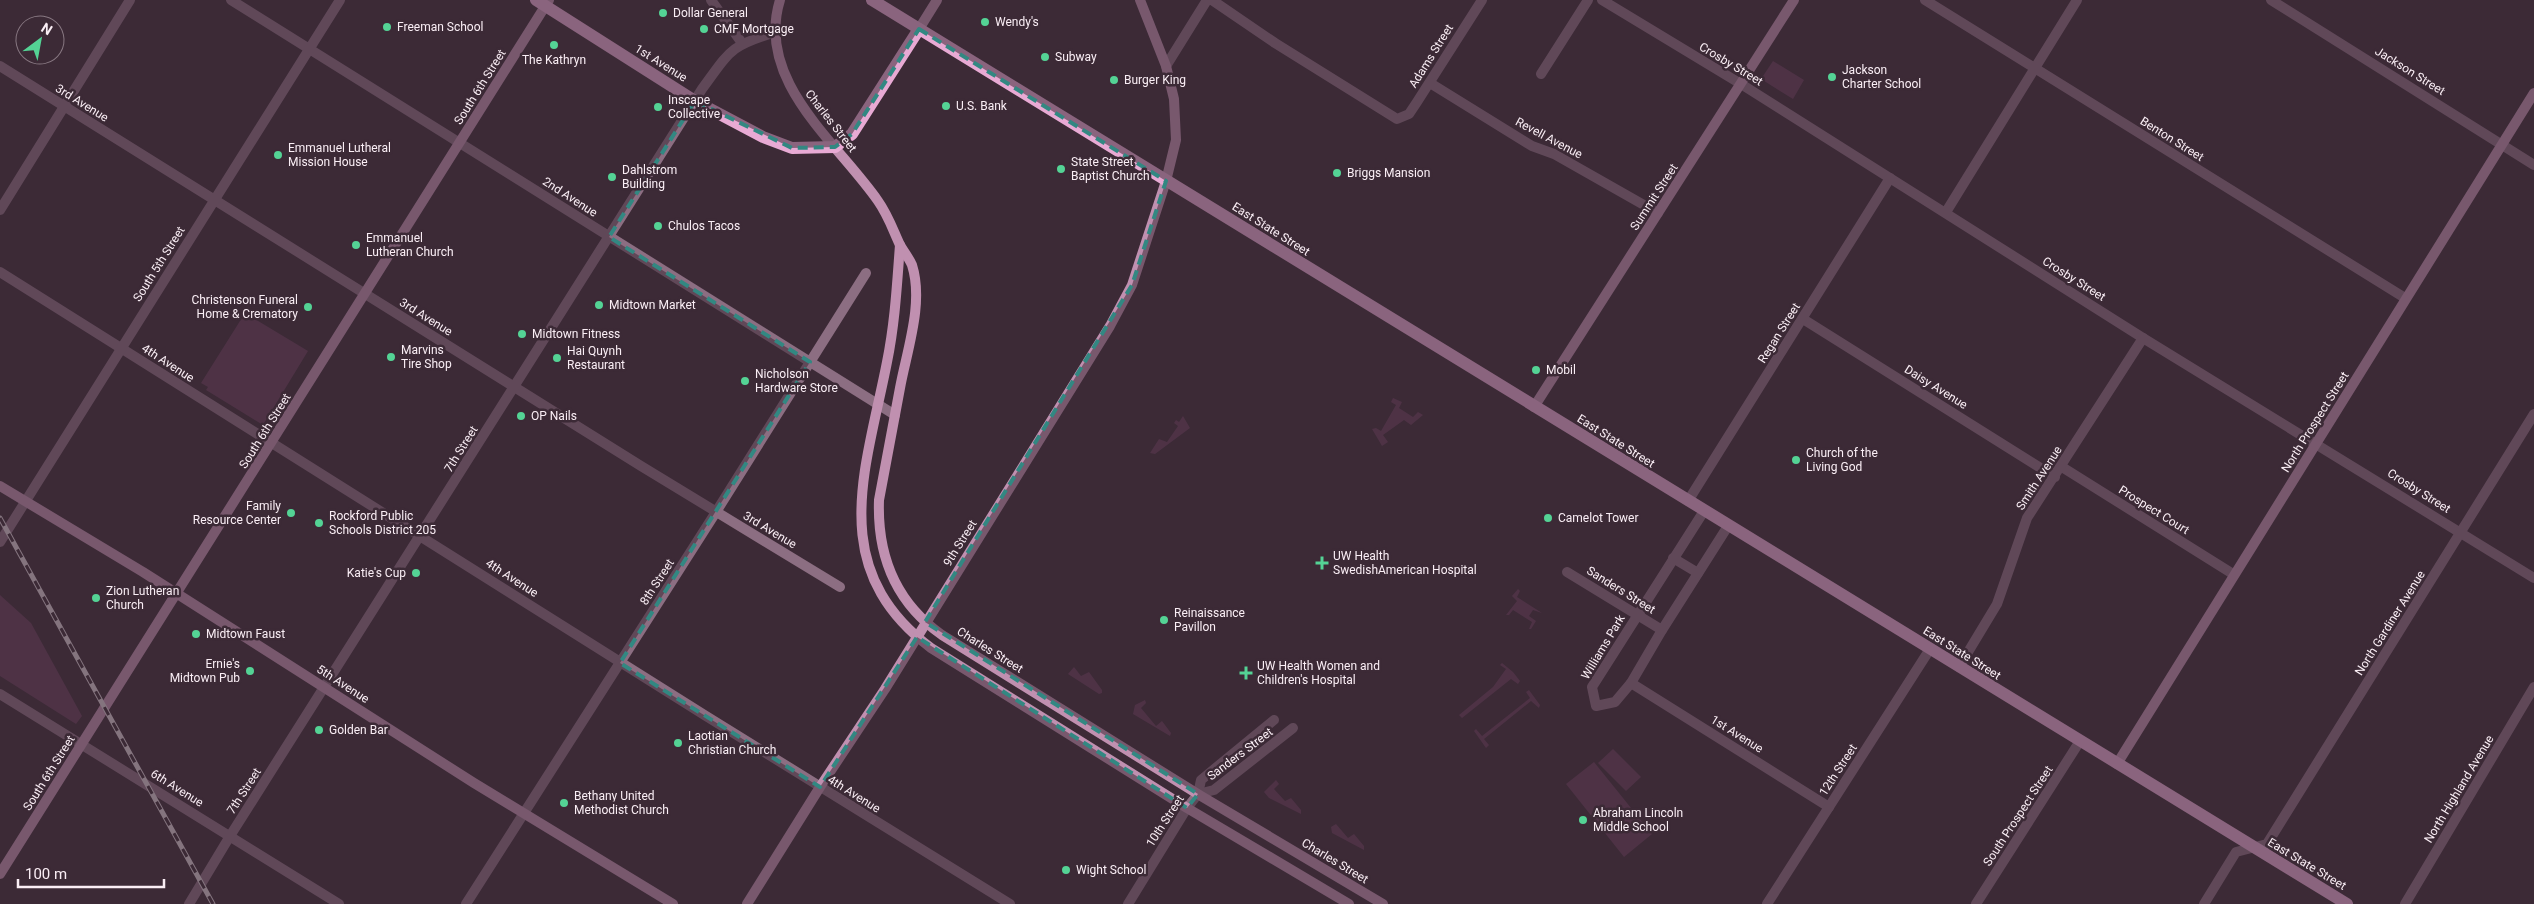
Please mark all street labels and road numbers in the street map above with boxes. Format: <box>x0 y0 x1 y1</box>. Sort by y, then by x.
street label: Adams Street <box>1406 22 1456 90</box>
street label: Crosby Street <box>1697 40 1765 89</box>
street label: 1st Avenue <box>632 41 690 85</box>
street label: Jackson Street <box>2372 44 2448 98</box>
street label: South 6th Street <box>451 47 509 127</box>
street label: 3rd Avenue <box>53 81 111 125</box>
street label: Charles Street <box>802 87 860 155</box>
street label: Revell Avenue <box>1513 114 1585 162</box>
street label: Benton Street <box>2138 114 2206 164</box>
street label: Summit Street <box>1627 161 1681 233</box>
street label: 2nd Avenue <box>540 174 600 220</box>
street label: East State Street <box>1230 199 1312 259</box>
street label: South 5th Street <box>130 224 188 304</box>
street label: Crosby Street <box>2040 254 2108 304</box>
street label: 3rd Avenue <box>397 295 455 339</box>
street label: Regan Street <box>1755 300 1803 366</box>
street label: 4th Avenue <box>139 341 197 385</box>
street label: Daisy Avenue <box>1902 362 1970 412</box>
street label: North Prospect Street <box>2278 369 2352 475</box>
street label: South 6th Street <box>236 391 294 471</box>
street label: East State Street <box>1575 411 1657 471</box>
street label: 7th Street <box>441 423 481 475</box>
street label: Smith Avenue <box>2013 443 2065 513</box>
street label: Crosby Street <box>2385 466 2453 516</box>
street label: Prospect Court <box>2116 483 2192 537</box>
street label: 3rd Avenue <box>741 509 799 551</box>
street label: 9th Street <box>940 517 980 569</box>
street label: 4th Avenue <box>483 556 541 600</box>
street label: 8th Street <box>637 556 677 608</box>
street label: Sanders Street <box>1584 563 1658 617</box>
street label: North Gardiner Avenue <box>2352 568 2428 678</box>
street label: Williams Park <box>1578 611 1628 682</box>
street label: East State Street <box>1921 623 2003 683</box>
street label: Charles Street <box>954 624 1026 676</box>
street label: 5th Avenue <box>314 662 372 706</box>
street label: 1st Avenue <box>1708 712 1766 756</box>
street label: Sanders Street <box>1205 725 1276 783</box>
street label: South 6th Street <box>20 733 78 813</box>
street label: North Highland Avenue <box>2421 733 2497 845</box>
street label: 12th Street <box>1816 742 1860 798</box>
street label: South Prospect Street <box>1980 763 2056 869</box>
street label: 7th Street <box>224 765 264 817</box>
street label: 6th Avenue <box>148 766 206 810</box>
street label: 4th Avenue <box>825 772 883 816</box>
street label: 10th Street <box>1143 793 1187 849</box>
street label: East State Street <box>2265 835 2349 893</box>
street label: Charles Street <box>1299 836 1371 886</box>

